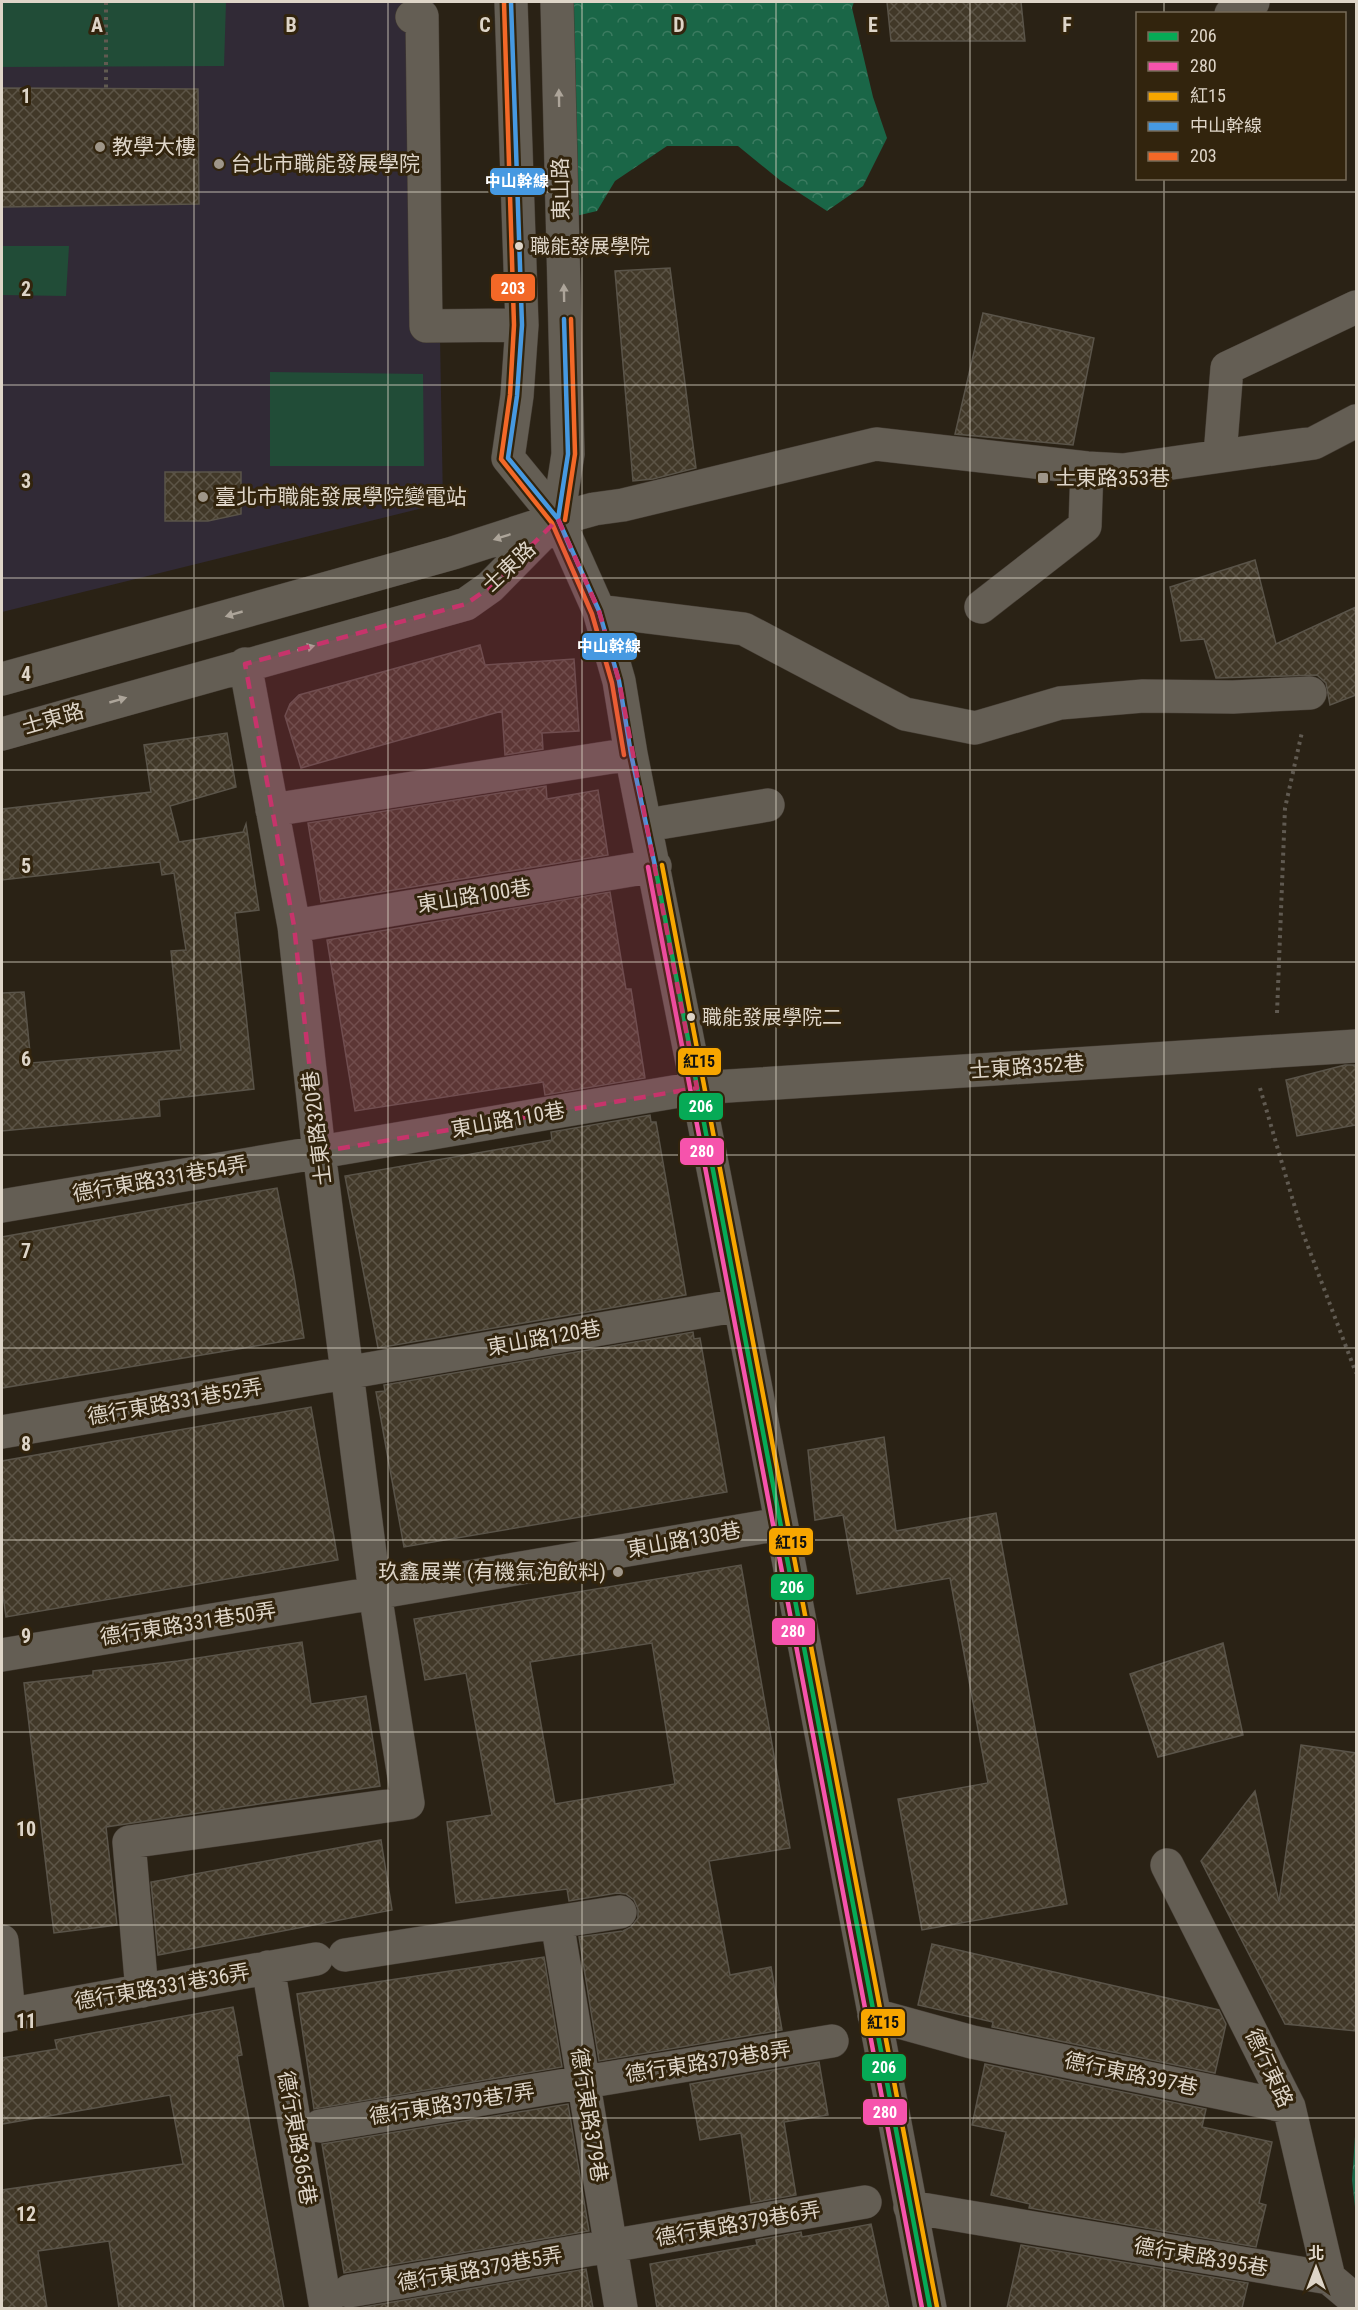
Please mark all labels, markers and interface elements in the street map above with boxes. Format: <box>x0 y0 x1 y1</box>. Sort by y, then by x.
legend <box>1136 12 1346 180</box>
text: A <box>91 13 103 37</box>
text: B <box>285 13 297 37</box>
text: C <box>479 13 491 37</box>
text: D <box>673 13 685 37</box>
text: E <box>868 13 878 37</box>
text: F <box>1062 13 1072 37</box>
text: 206 <box>1190 25 1217 46</box>
text: 280 <box>1190 55 1217 76</box>
text: 1 <box>21 84 31 108</box>
text: 紅15 <box>1190 85 1226 106</box>
one-way arrow <box>554 89 564 108</box>
text: 中山幹線 <box>1190 115 1262 136</box>
place label: 教學大樓 <box>112 135 196 159</box>
marker: 教學大樓 <box>93 140 107 154</box>
text: 203 <box>1190 145 1217 166</box>
place label: 台北市職能發展學院 <box>231 152 420 176</box>
marker: 台北市職能發展學院 <box>212 157 226 171</box>
street label: 東山路 <box>548 157 574 221</box>
line badge: 中山幹線 <box>489 167 546 196</box>
text: 中山幹線 <box>485 172 549 191</box>
place label: 職能發展學院 <box>530 234 650 258</box>
marker: 職能發展學院 <box>513 240 525 252</box>
line badge: 203 <box>490 273 536 302</box>
text: 2 <box>21 277 31 301</box>
text: 203 <box>501 279 525 298</box>
one-way arrow <box>559 284 568 303</box>
place label: 士東路353巷 <box>1055 466 1170 490</box>
text: 3 <box>21 469 31 493</box>
marker: 士東路353巷 <box>1036 471 1050 485</box>
place label: 臺北市職能發展學院變電站 <box>215 485 467 509</box>
marker: 臺北市職能發展學院變電站 <box>196 490 210 504</box>
one-way arrow <box>493 533 511 543</box>
street label: 士東路 <box>478 537 540 597</box>
one-way arrow <box>225 610 243 619</box>
line badge: 中山幹線 <box>581 632 638 661</box>
text: 中山幹線 <box>577 637 641 656</box>
one-way arrow <box>297 642 315 652</box>
text: 4 <box>21 662 31 686</box>
one-way arrow <box>109 695 127 704</box>
street label: 士東路 <box>19 699 87 739</box>
text: 5 <box>21 854 31 878</box>
street label: 東山路100巷 <box>415 875 533 917</box>
place label: 職能發展學院二 <box>702 1005 842 1029</box>
marker: 職能發展學院二 <box>685 1011 697 1023</box>
text: 6 <box>21 1047 31 1071</box>
line badge: 紅15 <box>677 1047 722 1076</box>
street label: 士東路352巷 <box>969 1051 1085 1083</box>
text: 紅15 <box>683 1052 715 1071</box>
street label: 士東路320巷 <box>298 1069 336 1187</box>
line badge: 206 <box>678 1092 724 1121</box>
text: 206 <box>689 1097 713 1116</box>
street label: 東山路110巷 <box>449 1098 567 1142</box>
line badge: 280 <box>679 1137 725 1166</box>
text: 280 <box>690 1142 714 1161</box>
street label: 德行東路331巷54弄 <box>70 1152 250 1206</box>
text: 7 <box>21 1239 31 1263</box>
street label: 東山路120巷 <box>485 1316 603 1360</box>
street label: 德行東路331巷52弄 <box>85 1375 265 1429</box>
text: 8 <box>21 1432 31 1456</box>
street label: 東山路130巷 <box>625 1518 743 1562</box>
line badge: 紅15 <box>768 1527 814 1556</box>
text: 紅15 <box>775 1533 807 1552</box>
place label: 玖鑫展業 (有機氣泡飲料) <box>378 1560 606 1584</box>
marker: 玖鑫展業 (有機氣泡飲料) <box>611 1565 625 1579</box>
line badge: 206 <box>770 1573 815 1601</box>
text: 206 <box>780 1578 804 1597</box>
street label: 德行東路331巷50弄 <box>98 1598 278 1650</box>
line badge: 280 <box>771 1617 816 1646</box>
text: 280 <box>781 1622 805 1641</box>
text: 9 <box>21 1624 31 1648</box>
text: 10 <box>16 1817 36 1841</box>
street label: 德行東路331巷36弄 <box>72 1960 252 2014</box>
line badge: 紅15 <box>860 2008 906 2037</box>
text: 11 <box>16 2009 36 2033</box>
text: 紅15 <box>867 2013 899 2032</box>
street label: 德行東路 <box>1240 2025 1298 2111</box>
street label: 德行東路379巷8弄 <box>623 2037 793 2087</box>
street label: 德行東路379巷 <box>567 2046 611 2184</box>
street label: 德行東路397巷 <box>1062 2048 1200 2100</box>
line badge: 206 <box>861 2053 907 2082</box>
text: 206 <box>872 2058 896 2077</box>
street label: 德行東路365巷 <box>273 2069 321 2207</box>
street label: 德行東路379巷7弄 <box>367 2079 537 2129</box>
line badge: 280 <box>862 2098 908 2126</box>
text: 280 <box>873 2103 897 2122</box>
street label: 德行東路379巷6弄 <box>653 2198 823 2250</box>
text: 12 <box>16 2202 36 2226</box>
street label: 德行東路395巷 <box>1132 2233 1270 2281</box>
north arrow <box>1286 2238 1346 2298</box>
street label: 德行東路379巷5弄 <box>395 2243 565 2295</box>
text: 北 <box>1308 2244 1324 2263</box>

